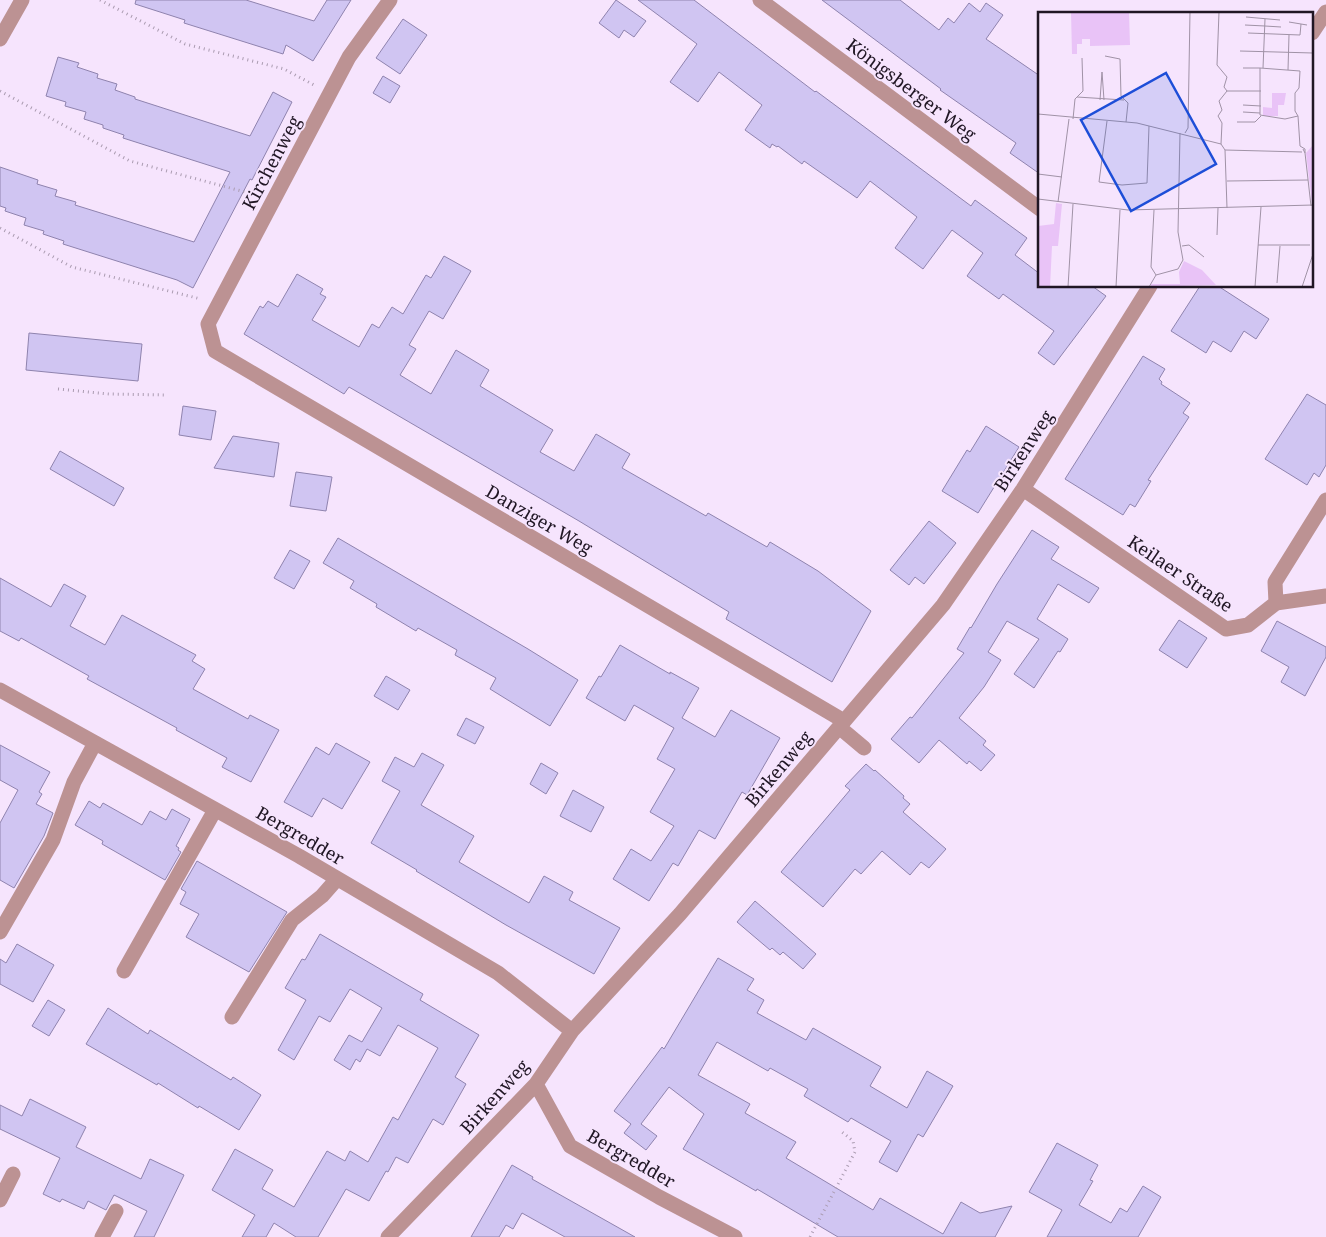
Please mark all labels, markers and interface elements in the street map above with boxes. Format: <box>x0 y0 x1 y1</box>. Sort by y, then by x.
inset map <box>1038 12 1314 288</box>
street label: Königsberger Weg <box>842 33 982 146</box>
street label: Kirchenweg <box>236 111 306 214</box>
street label: Birkenweg <box>988 405 1059 496</box>
street label: Danziger Weg <box>482 479 597 560</box>
street label: Keilaer Straße <box>1123 529 1238 617</box>
street label: Birkenweg <box>739 725 817 811</box>
street label: Bergredder <box>252 800 349 870</box>
street label: Birkenweg <box>454 1054 534 1139</box>
street label: Bergredder <box>583 1123 680 1193</box>

